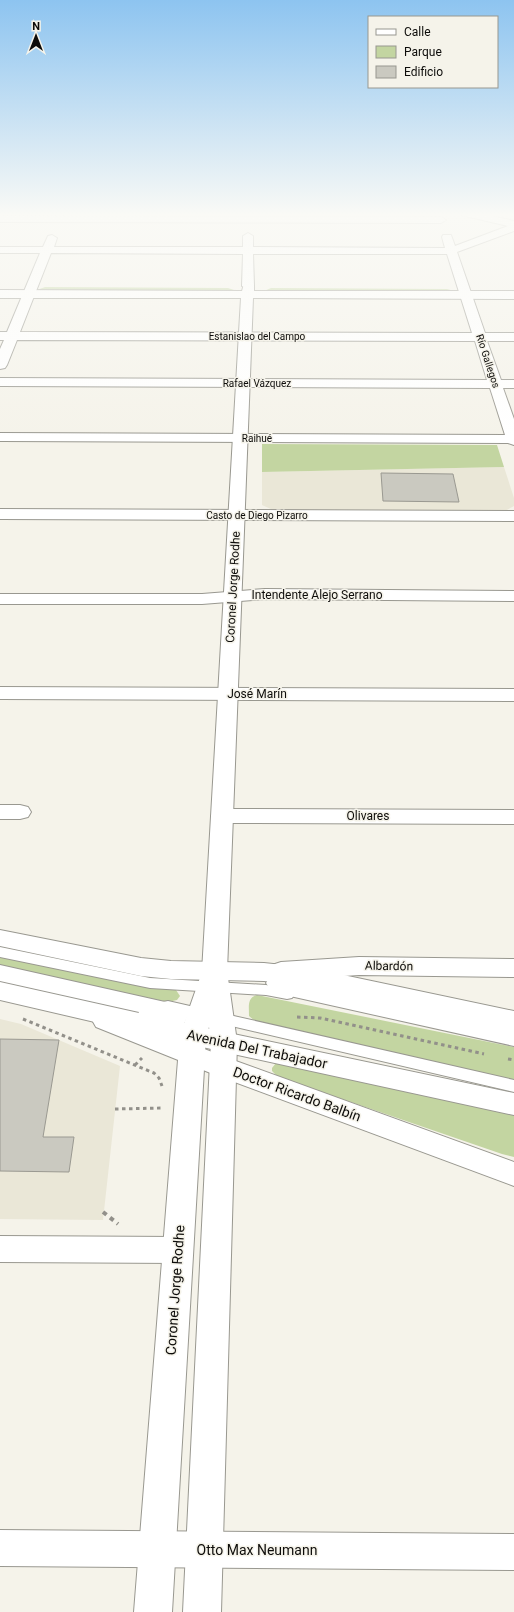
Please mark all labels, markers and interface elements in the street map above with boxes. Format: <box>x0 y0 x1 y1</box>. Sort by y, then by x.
north arrow <box>16 16 56 56</box>
legend <box>368 16 498 88</box>
text: N <box>32 20 40 33</box>
text: Calle <box>404 25 431 39</box>
text: Parque <box>404 45 442 59</box>
text: Edificio <box>404 65 443 79</box>
street label: Estanislao del Campo <box>209 331 306 342</box>
street label: Río Gallegos <box>474 333 502 389</box>
street label: Rafael Vázquez <box>223 378 291 389</box>
street label: Raihué <box>242 433 272 444</box>
street label: Casto de Diego Pizarro <box>206 510 308 521</box>
street label: Coronel Jorge Rodhe <box>223 531 243 643</box>
street label: Intendente Alejo Serrano <box>251 588 383 602</box>
street label: José Marín <box>227 687 287 701</box>
street label: Olivares <box>347 809 389 823</box>
street label: Albardón <box>365 959 413 973</box>
street label: Avenida Del Trabajador <box>185 1026 329 1072</box>
street label: Doctor Ricardo Balbín <box>231 1063 363 1125</box>
street label: Coronel Jorge Rodhe <box>162 1224 188 1356</box>
street label: Otto Max Neumann <box>197 1542 317 1558</box>

